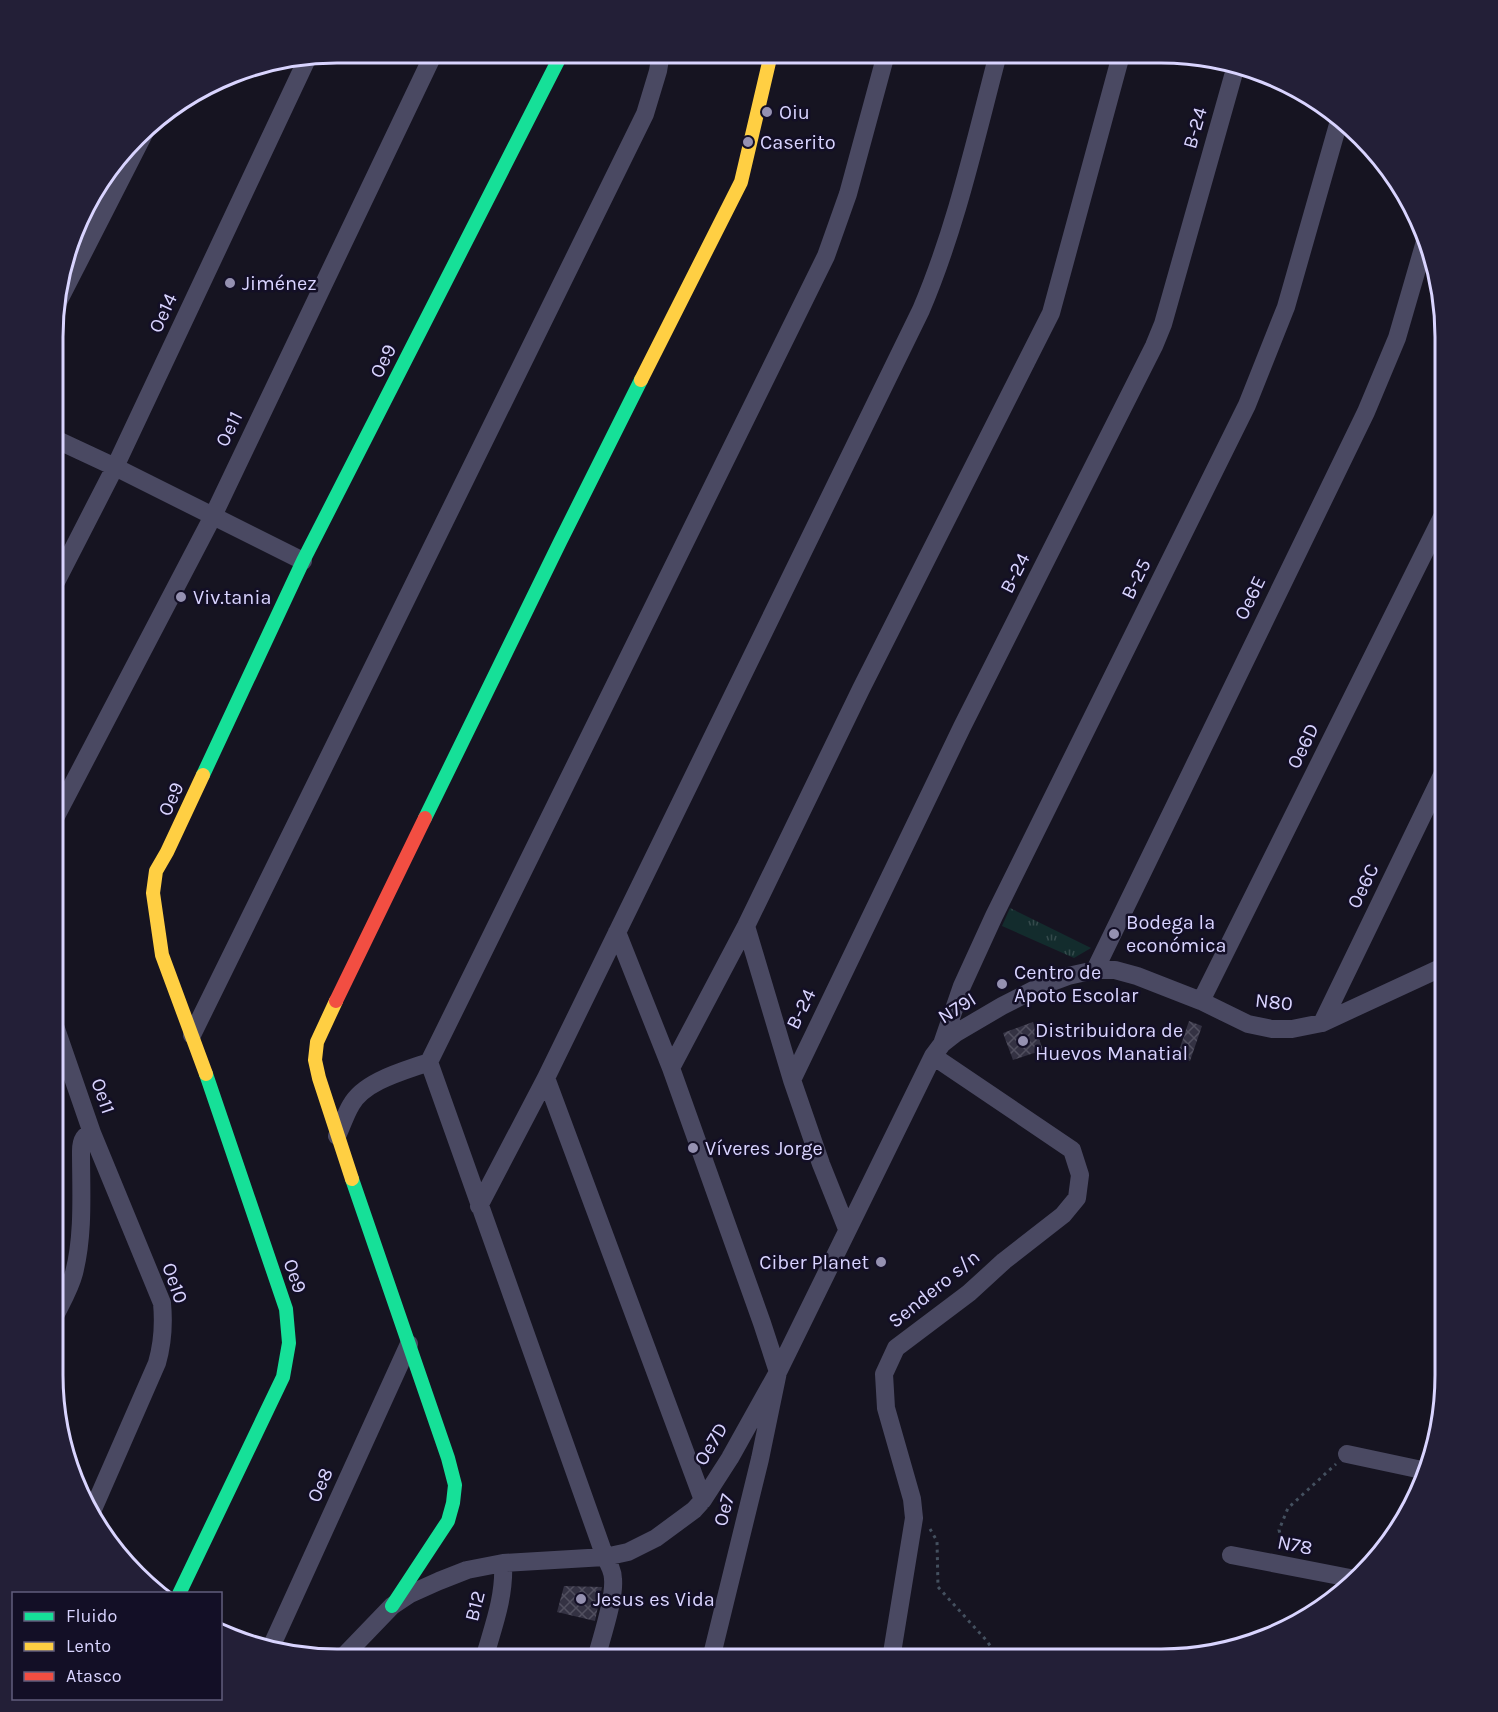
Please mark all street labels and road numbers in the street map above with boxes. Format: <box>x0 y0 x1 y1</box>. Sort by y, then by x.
street label: B-24 <box>1178 105 1212 151</box>
street label: Oe14 <box>144 290 182 336</box>
street label: Oe9 <box>365 340 401 382</box>
street label: Oe11 <box>211 408 247 450</box>
street label: B-24 <box>995 549 1035 597</box>
street label: B-25 <box>1116 555 1156 603</box>
street label: Oe6E <box>1230 572 1270 624</box>
street label: Oe6D <box>1282 719 1324 773</box>
street label: Oe9 <box>153 778 189 820</box>
street label: Oe6C <box>1342 860 1384 912</box>
street label: B-24 <box>781 985 821 1033</box>
street label: N79I <box>934 988 980 1028</box>
street label: N80 <box>1254 989 1294 1015</box>
street label: Oe11 <box>86 1075 120 1117</box>
street label: Sendero s/n <box>884 1245 984 1333</box>
street label: Oe9 <box>278 1256 312 1296</box>
street label: Oe10 <box>157 1260 193 1306</box>
street label: Oe7D <box>689 1418 733 1470</box>
street label: Oe8 <box>302 1464 338 1506</box>
street label: Oe7 <box>709 1491 739 1529</box>
street label: N78 <box>1275 1530 1315 1560</box>
street label: B12 <box>460 1588 490 1624</box>

